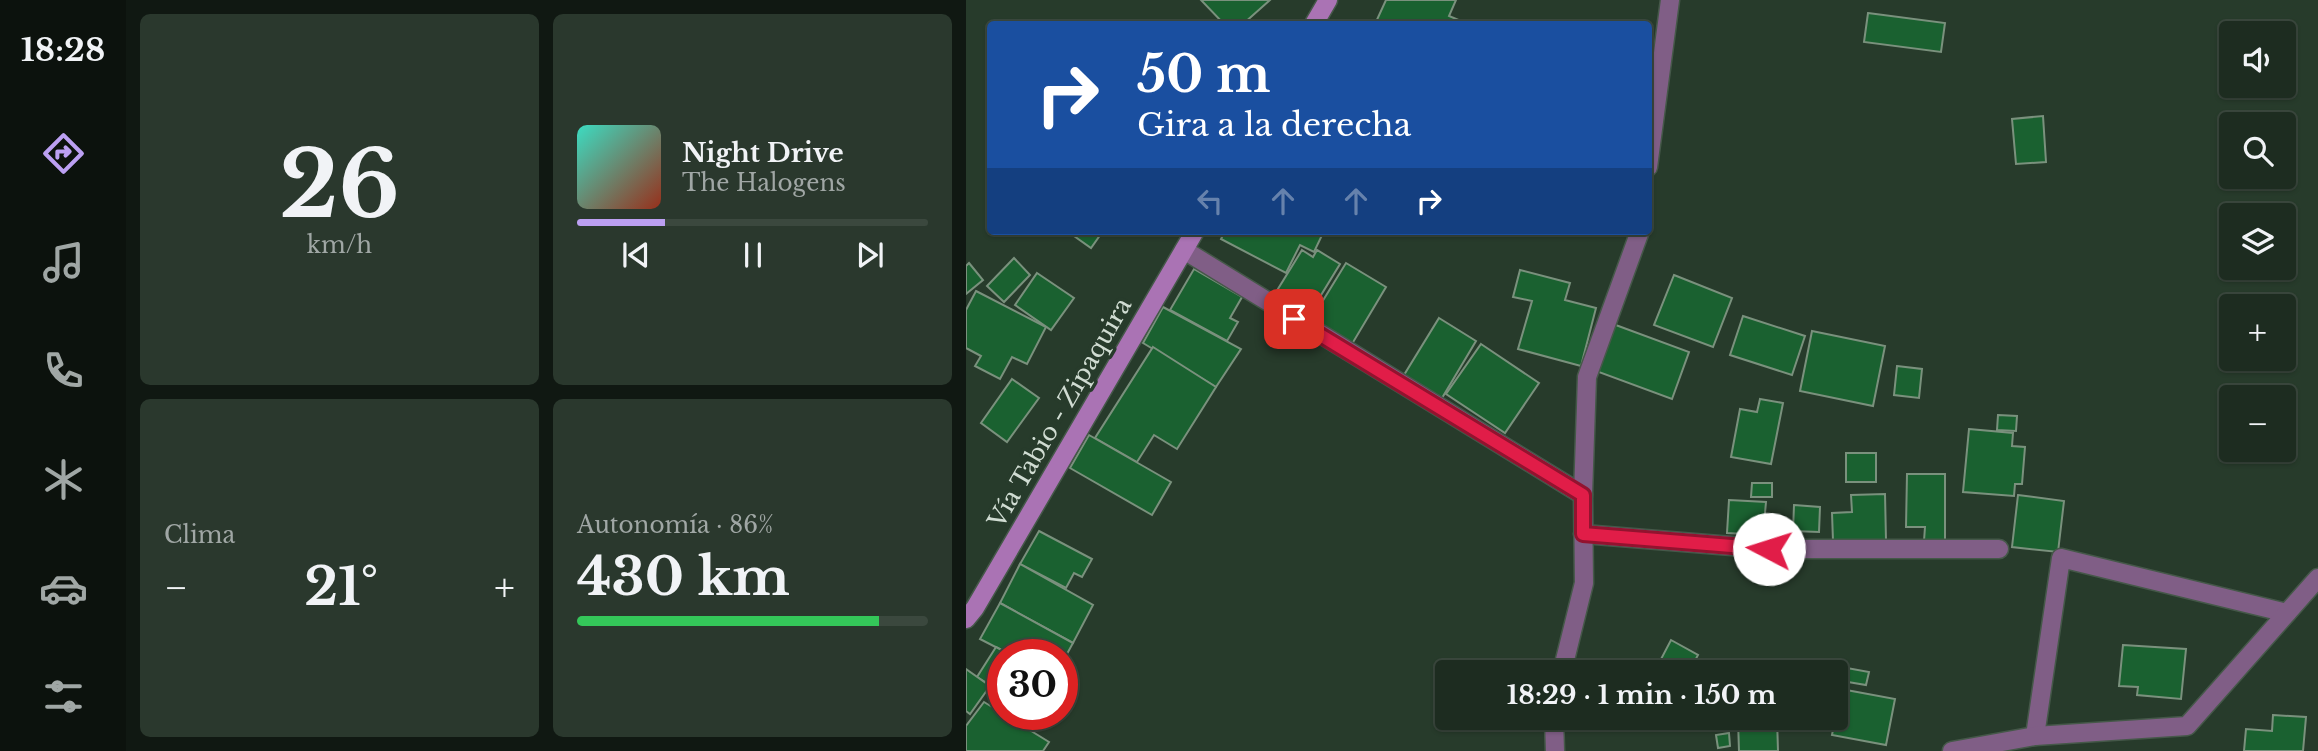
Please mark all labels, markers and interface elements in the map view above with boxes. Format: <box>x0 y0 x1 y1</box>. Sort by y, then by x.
map controls <box>2219 21 2296 462</box>
button: sound <box>2219 21 2296 98</box>
text: 18:28 <box>21 30 105 70</box>
text: 50 m <box>1137 44 1270 105</box>
icon: right <box>1022 49 1113 140</box>
text: Gira a la derecha <box>1137 105 1411 145</box>
button: search <box>2219 112 2296 189</box>
icon: directions <box>39 129 88 178</box>
text: 26 <box>279 129 400 242</box>
text: Night Drive <box>682 137 844 169</box>
text: The Halogens <box>682 169 846 197</box>
icon: left <box>1191 182 1229 220</box>
icon: ahead <box>1264 182 1302 220</box>
icon: ahead <box>1337 182 1375 220</box>
icon: right <box>1410 182 1448 220</box>
button: layers <box>2219 203 2296 280</box>
text: km/h <box>307 231 372 259</box>
icon: previous <box>617 236 655 274</box>
icon: pause <box>734 236 772 274</box>
icon: next <box>851 236 889 274</box>
icon: music <box>39 238 88 287</box>
pin <box>1264 289 1324 349</box>
street label: Vía Tabio - Zipaquira <box>981 292 1138 534</box>
button: + <box>2219 294 2296 371</box>
icon: arrive <box>1275 300 1313 338</box>
icon: phone <box>39 346 88 395</box>
button: − <box>2219 385 2296 462</box>
icon: climate <box>39 455 88 504</box>
text: Autonomía · 86% <box>577 511 773 539</box>
position arrow <box>1732 512 1806 586</box>
text: Clima <box>164 521 235 549</box>
text: 430 km <box>577 545 790 609</box>
text: 21° <box>304 555 378 619</box>
icon: car <box>39 564 88 613</box>
text: − <box>164 564 188 611</box>
text: + <box>494 564 515 611</box>
speed limit sign: 30 <box>987 639 1078 730</box>
icon: filters <box>39 672 88 721</box>
text: 18:29 · 1 min · 150 m <box>1507 679 1776 711</box>

